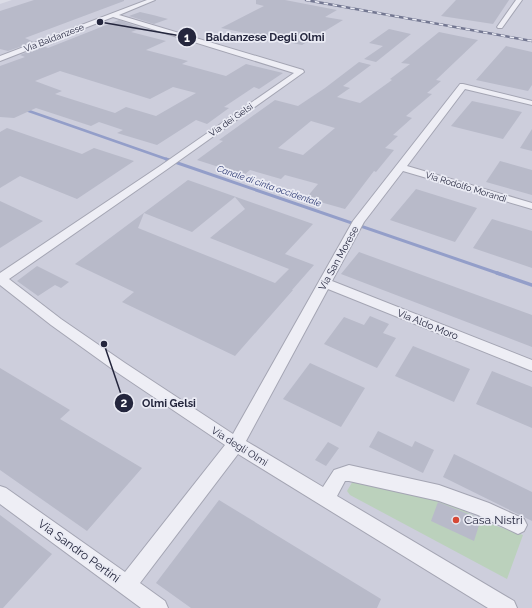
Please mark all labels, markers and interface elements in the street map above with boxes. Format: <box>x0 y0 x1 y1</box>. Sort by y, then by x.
street label: Via Baldanzese <box>23 22 86 54</box>
callout: Baldanzese Degli Olmi <box>177 26 332 49</box>
text: 1 <box>184 31 190 45</box>
text: Baldanzese Degli Olmi <box>205 31 325 44</box>
street label: Via dei Gelsi <box>207 101 255 139</box>
water label: Canale di cinta occidentale <box>215 163 323 209</box>
street label: Via Rodolfo Morandi <box>424 170 508 204</box>
street label: Via San Morese <box>316 224 361 292</box>
street label: Via Aldo Moro <box>396 307 460 342</box>
callout: Olmi Gelsi <box>114 391 204 414</box>
text: 2 <box>121 396 128 410</box>
text: Olmi Gelsi <box>142 397 196 410</box>
street label: Via degli Olmi <box>210 425 270 468</box>
place label: Casa Nistri <box>464 513 523 527</box>
marker: Casa Nistri <box>451 515 461 525</box>
street label: Via Sandro Pertini <box>35 517 123 585</box>

